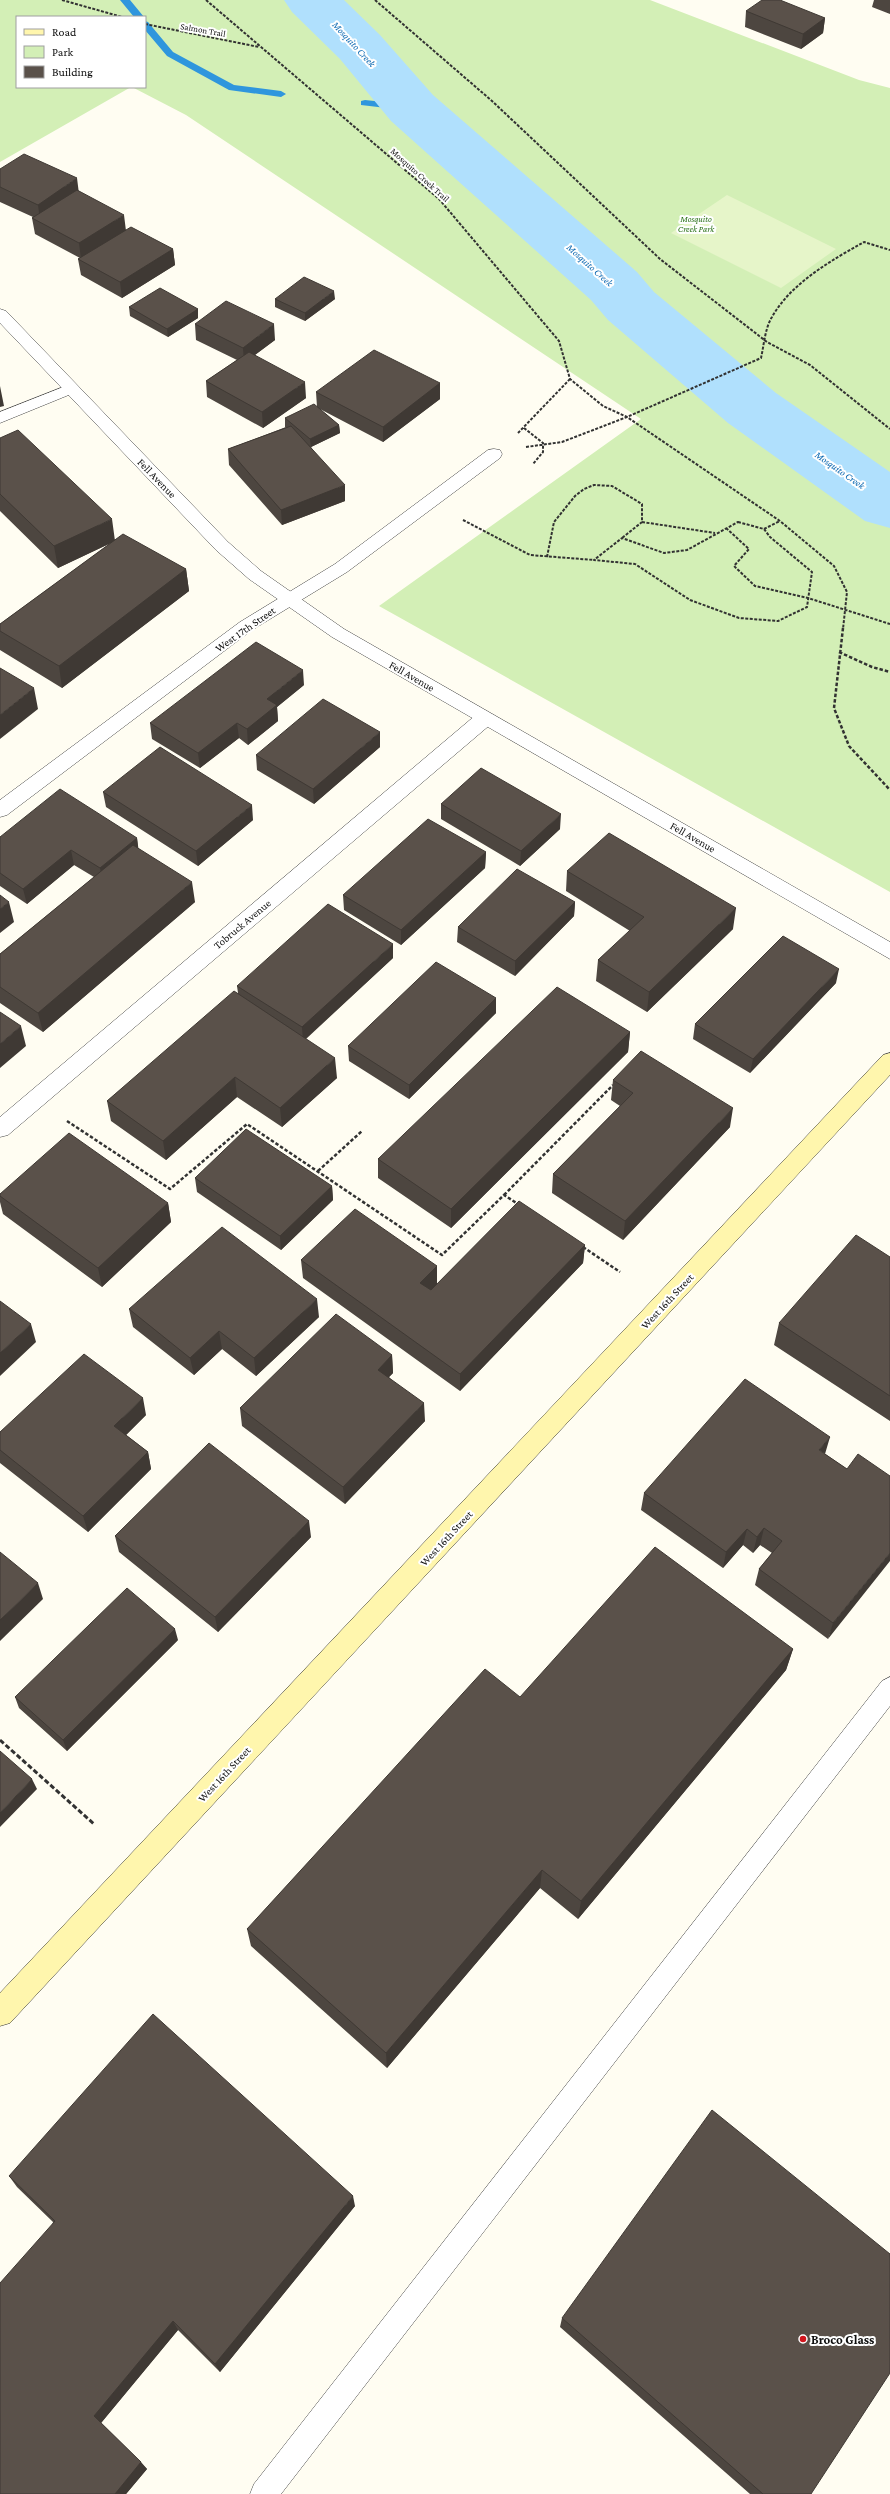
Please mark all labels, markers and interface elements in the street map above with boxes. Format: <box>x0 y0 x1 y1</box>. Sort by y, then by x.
legend <box>16 16 146 88</box>
water label: Mosquito Creek <box>329 18 378 69</box>
street label: Salmon Trail <box>180 21 227 39</box>
text: Road <box>52 25 77 39</box>
text: Park <box>52 45 74 59</box>
text: Building <box>52 65 93 79</box>
street label: Mosquito Creek Trail <box>389 146 452 204</box>
park label: Mosquito Creek Park <box>678 214 715 234</box>
water label: Mosquito Creek <box>564 241 616 289</box>
water label: Mosquito Creek <box>812 448 867 492</box>
street label: Fell Avenue <box>135 456 179 500</box>
street label: West 17th Street <box>213 604 278 654</box>
street label: Fell Avenue <box>387 658 437 694</box>
street label: Fell Avenue <box>668 819 718 855</box>
street label: Tobruck Avenue <box>211 897 273 951</box>
street label: West 16th Street <box>638 1271 696 1331</box>
street label: West 16th Street <box>417 1508 475 1568</box>
street label: West 16th Street <box>195 1744 253 1804</box>
place label: Broco Glass <box>811 2332 874 2347</box>
marker: Broco Glass <box>798 2334 808 2344</box>

